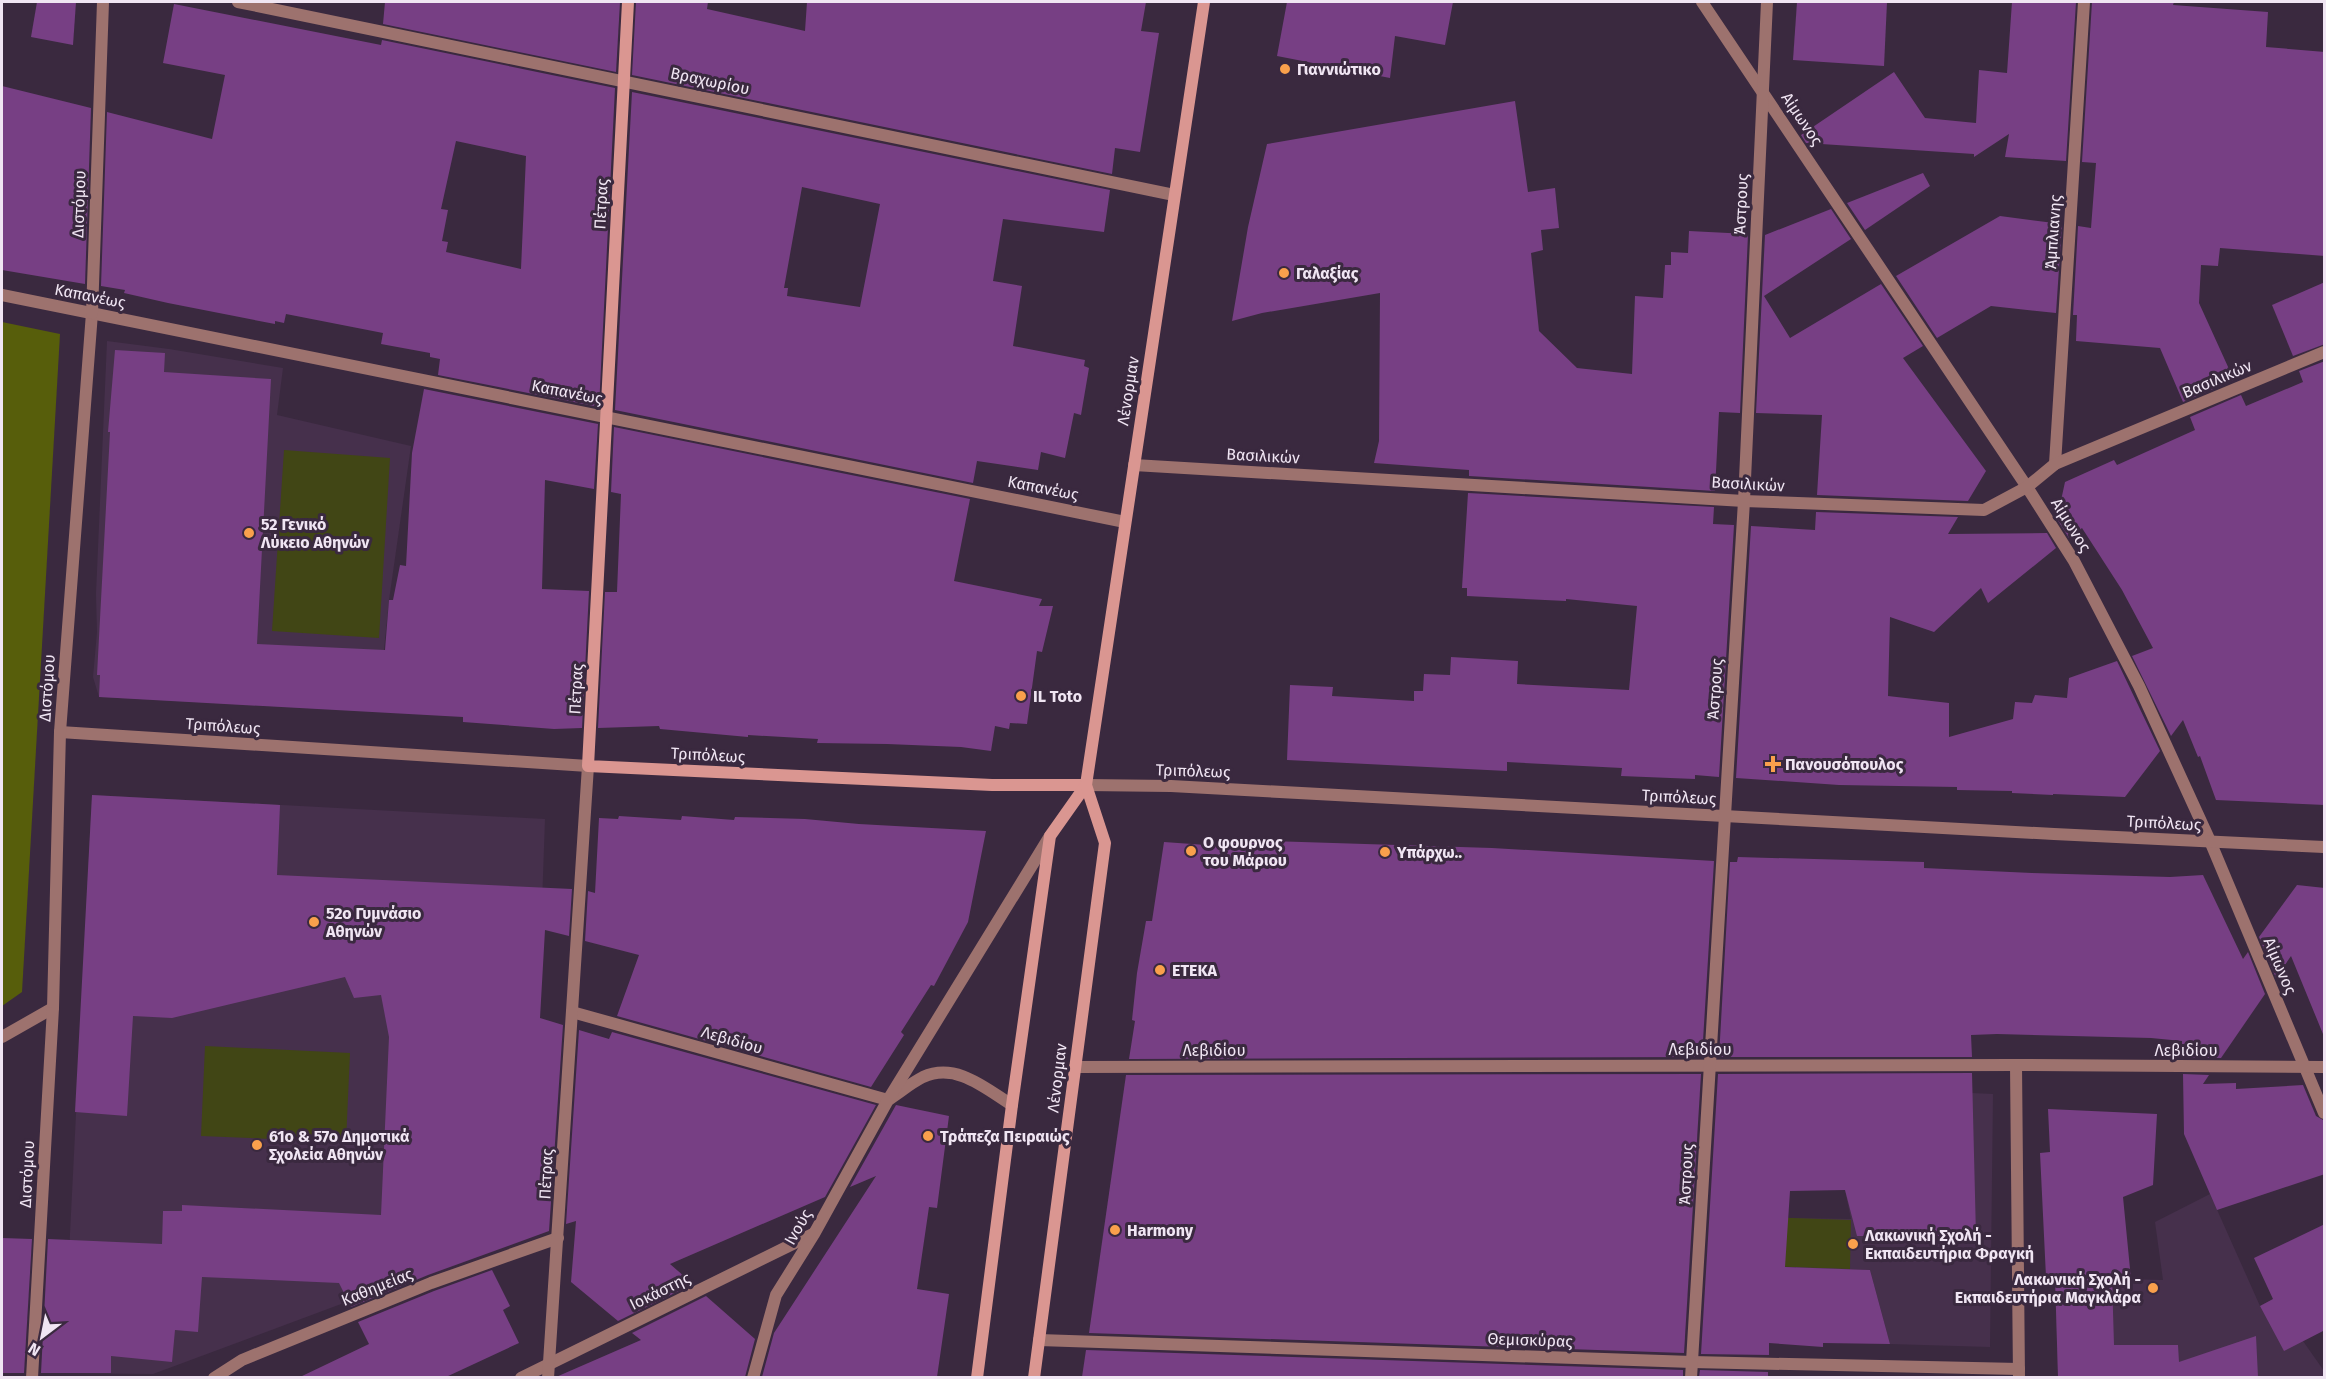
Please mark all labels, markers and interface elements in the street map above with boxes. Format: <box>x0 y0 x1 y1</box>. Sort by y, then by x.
place label: Γιαννιώτικο <box>1297 60 1381 79</box>
marker: Γιαννιώτικο <box>1278 62 1292 76</box>
street label: Βραχωρίου <box>669 63 751 99</box>
street label: Αίμωνος <box>1777 89 1827 150</box>
street label: Διστόμου <box>68 170 90 238</box>
street label: Άστρους <box>1730 172 1752 235</box>
street label: Πέτρας <box>590 177 612 230</box>
street label: Άμπλιανης <box>2041 194 2065 270</box>
place label: Γαλαξίας <box>1296 264 1359 283</box>
marker: Γαλαξίας <box>1277 266 1291 280</box>
street label: Καπανέως <box>53 280 128 312</box>
street label: Λένορμαν <box>1113 355 1143 427</box>
street label: Βασιλικών <box>2179 356 2255 402</box>
street label: Καπανέως <box>530 376 605 408</box>
street label: Βασιλικών <box>1226 445 1301 467</box>
street label: Καπανέως <box>1006 472 1081 504</box>
street label: Βασιλικών <box>1711 473 1786 495</box>
street label: Αίμωνος <box>2047 495 2095 556</box>
place label: 52 Γενικό Λύκειο Αθηνών <box>260 515 370 552</box>
marker: 52 Γενικό Λύκειο Αθηνών <box>242 526 256 540</box>
street label: Διστόμου <box>35 654 59 722</box>
street label: Άστρους <box>1703 657 1727 720</box>
street label: Πέτρας <box>565 662 587 715</box>
place label: IL Toto <box>1033 687 1082 706</box>
marker: IL Toto <box>1014 689 1028 703</box>
street label: Τριπόλεως <box>185 714 261 738</box>
street label: Τριπόλεως <box>670 744 746 766</box>
place label: Πανουσόπουλος <box>1785 755 1904 774</box>
marker: Πανουσόπουλος <box>1766 757 1780 771</box>
street label: Τριπόλεως <box>1155 760 1231 782</box>
street label: Τριπόλεως <box>1641 786 1717 808</box>
street label: Τριπόλεως <box>2126 812 2202 834</box>
place label: Ο φουρνος του Μάριου <box>1202 833 1287 870</box>
place label: Υπάρχω.. <box>1396 843 1462 862</box>
marker: Ο φουρνος του Μάριου <box>1184 844 1198 858</box>
marker: Υπάρχω.. <box>1378 845 1392 859</box>
place label: 52ο Γυμνάσιο Αθηνών <box>325 904 421 941</box>
marker: 52ο Γυμνάσιο Αθηνών <box>307 915 321 929</box>
street label: Αίμωνος <box>2260 935 2301 998</box>
place label: ΕΤΕΚΑ <box>1172 961 1218 980</box>
marker: ΕΤΕΚΑ <box>1153 963 1167 977</box>
street label: Λεβιδίου <box>699 1022 765 1058</box>
street label: Λεβιδίου <box>1668 1040 1732 1059</box>
street label: Λεβιδίου <box>1182 1041 1246 1060</box>
street label: Λεβιδίου <box>2154 1041 2218 1060</box>
street label: Λένορμαν <box>1043 1042 1071 1114</box>
place label: 61ο & 57ο Δημοτικά Σχολεία Αθηνών <box>269 1127 410 1164</box>
place label: Τράπεζα Πειραιώς <box>940 1127 1070 1146</box>
marker: Τράπεζα Πειραιώς <box>921 1129 935 1143</box>
marker: 61ο & 57ο Δημοτικά Σχολεία Αθηνών <box>250 1138 264 1152</box>
street label: Διστόμου <box>16 1140 38 1208</box>
street label: Άστρους <box>1675 1142 1697 1205</box>
street label: Πέτρας <box>535 1147 557 1200</box>
street label: Ινούς <box>780 1205 816 1248</box>
place label: Harmony <box>1127 1221 1194 1240</box>
marker: Harmony <box>1108 1223 1122 1237</box>
place label: Λακωνική Σχολή - Εκπαιδευτήρια Φραγκή <box>1864 1226 2034 1263</box>
marker: Λακωνική Σχολή - Εκπαιδευτήρια Φραγκή <box>1846 1237 1860 1251</box>
street label: Καθημείας <box>338 1264 416 1310</box>
street label: Ιοκάστης <box>626 1268 694 1314</box>
place label: Λακωνική Σχολή - Εκπαιδευτήρια Μαγκλάρα <box>1955 1270 2141 1307</box>
marker: Λακωνική Σχολή - Εκπαιδευτήρια Μαγκλάρα <box>2146 1281 2160 1295</box>
north arrow <box>12 1307 72 1367</box>
street label: Θεμισκύρας <box>1487 1329 1573 1351</box>
text: N <box>25 1338 44 1360</box>

